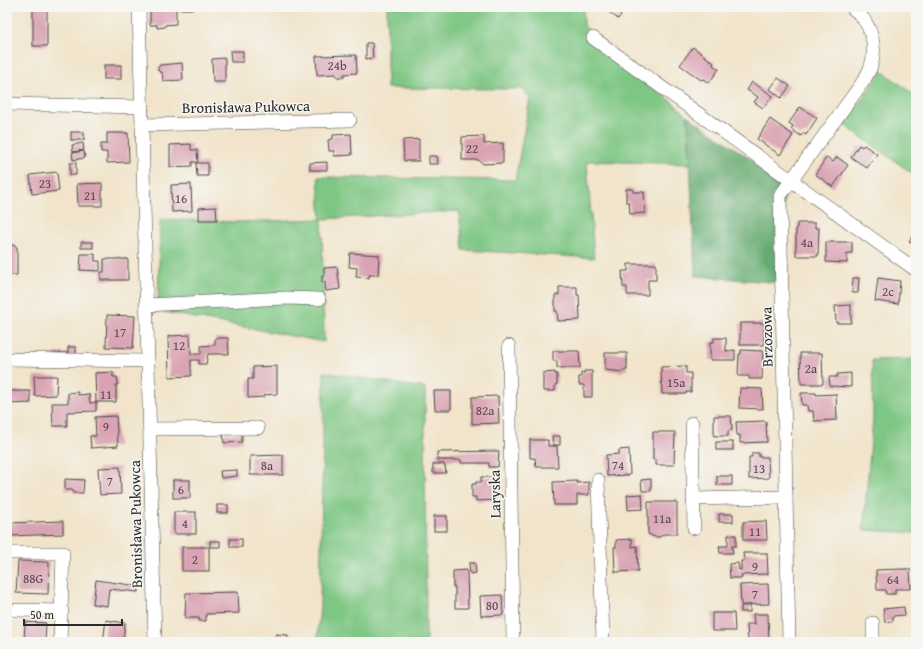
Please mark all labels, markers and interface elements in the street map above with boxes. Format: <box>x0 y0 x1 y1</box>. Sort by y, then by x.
house number: 24b <box>327 56 347 75</box>
street label: Bronisława Pukowca <box>182 95 310 118</box>
house number: 22 <box>466 139 478 158</box>
house number: 23 <box>39 174 51 193</box>
house number: 21 <box>84 186 96 205</box>
house number: 16 <box>175 189 187 208</box>
house number: 4a <box>801 233 814 252</box>
house number: 2c <box>882 282 894 301</box>
street label: Brzozowa <box>755 307 778 367</box>
house number: 17 <box>114 323 126 342</box>
house number: 12 <box>173 336 185 355</box>
house number: 2a <box>805 359 818 378</box>
house number: 15a <box>667 373 686 392</box>
house number: 11 <box>100 385 112 404</box>
house number: 82a <box>476 401 495 420</box>
house number: 9 <box>103 417 109 436</box>
house number: 8a <box>261 456 274 475</box>
house number: 74 <box>612 456 624 475</box>
house number: 13 <box>753 459 765 478</box>
street label: Bronisława Pukowca <box>124 460 147 588</box>
street label: Laryska <box>484 469 505 519</box>
house number: 7 <box>107 472 113 491</box>
house number: 6 <box>178 480 184 499</box>
house number: 11a <box>653 509 672 528</box>
house number: 4 <box>182 514 188 533</box>
house number: 11 <box>749 522 761 541</box>
house number: 2 <box>192 550 198 569</box>
house number: 9 <box>752 557 758 576</box>
house number: 88G <box>23 569 43 588</box>
house number: 64 <box>887 570 899 589</box>
house number: 7 <box>752 585 758 604</box>
house number: 80 <box>486 596 498 615</box>
scale bar <box>24 601 122 627</box>
text: 50 m <box>30 606 54 623</box>

